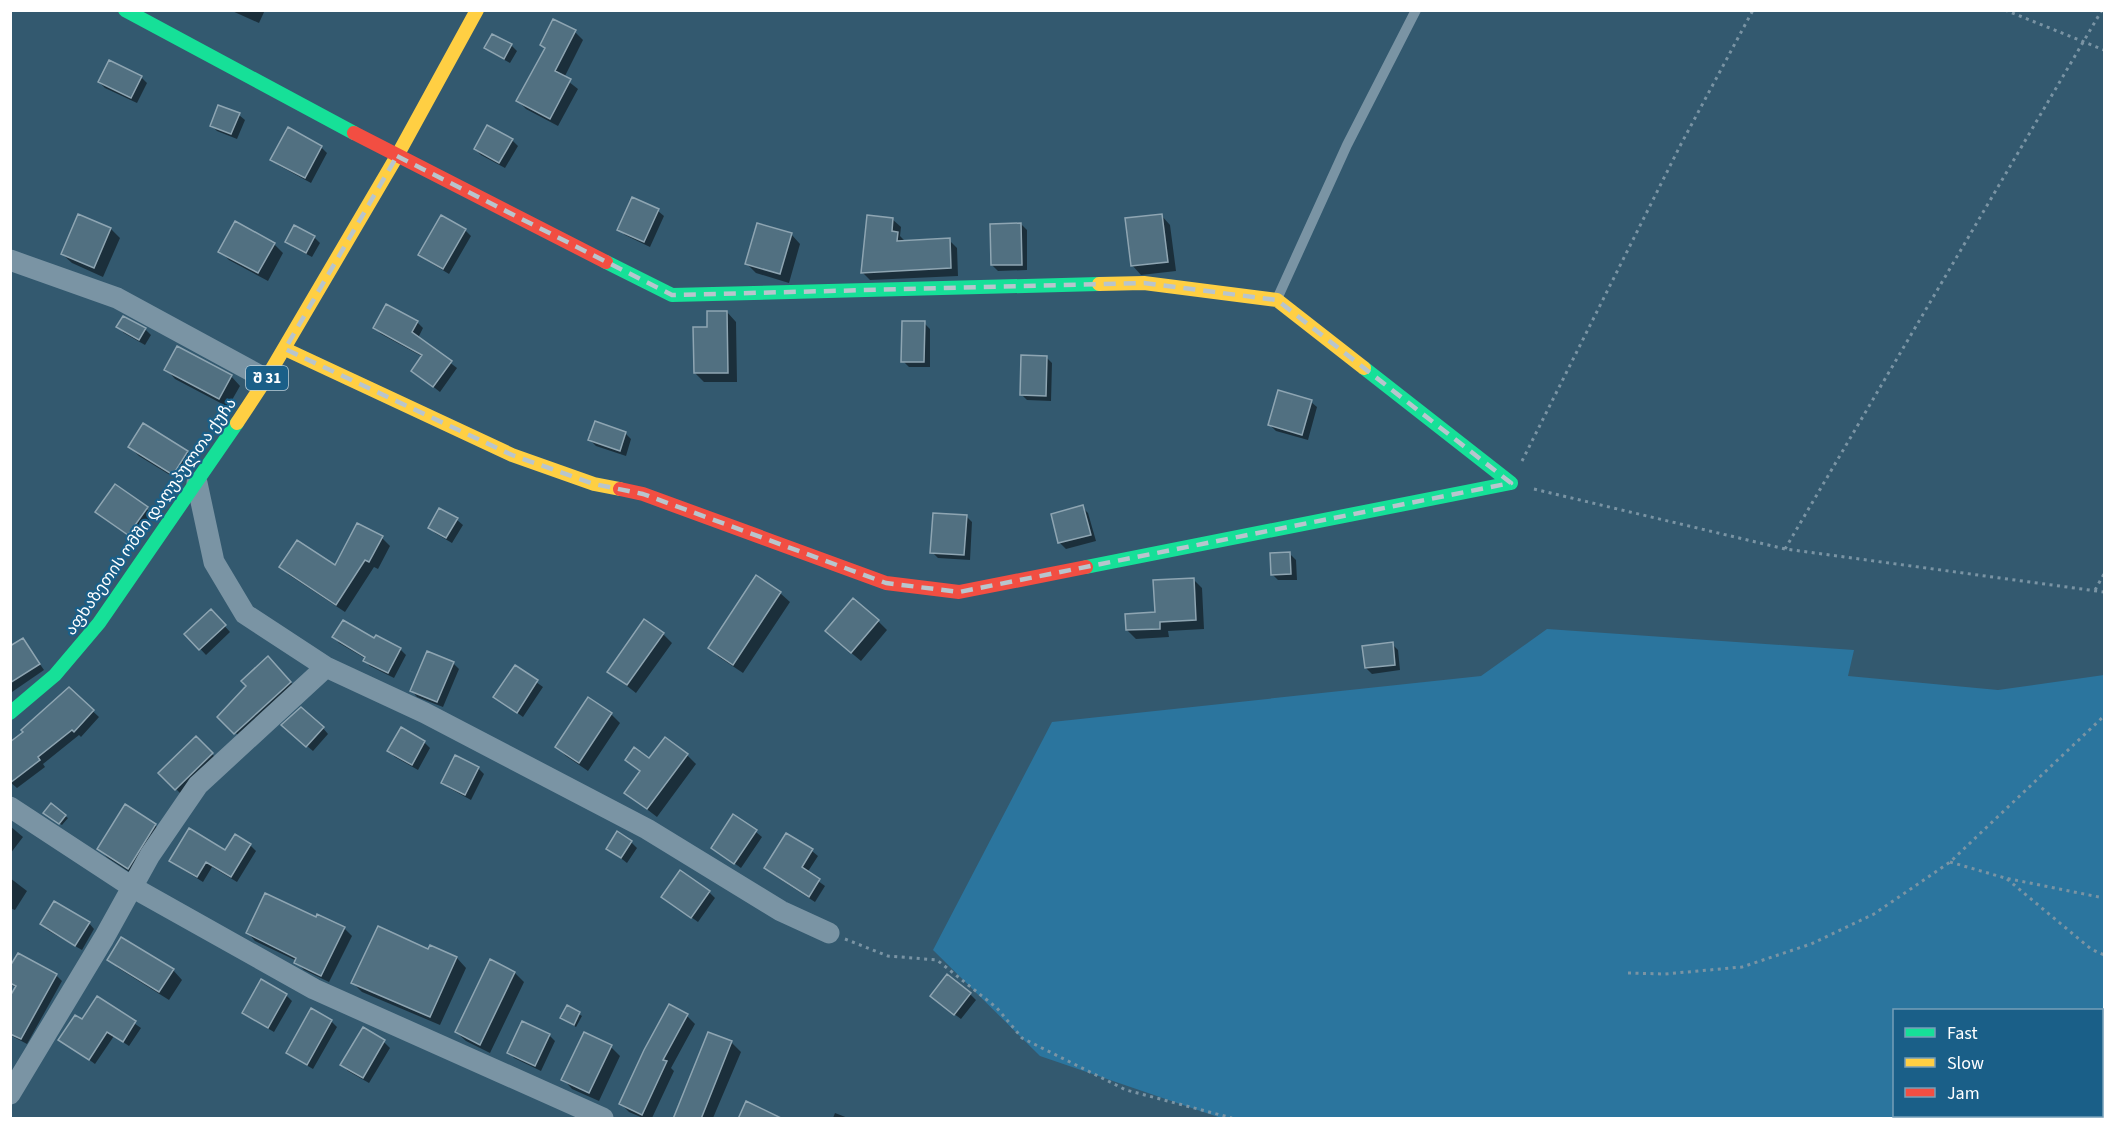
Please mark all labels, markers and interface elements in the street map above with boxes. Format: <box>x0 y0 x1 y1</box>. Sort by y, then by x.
road number: შ 31 <box>246 366 288 390</box>
street label: აფხაზეთის ომში დაღუპულთა ქუჩა <box>60 393 242 640</box>
legend <box>1893 1009 2103 1117</box>
text: Fast <box>1947 1021 1978 1046</box>
text: Slow <box>1947 1051 1984 1076</box>
text: Jam <box>1947 1081 1980 1106</box>

